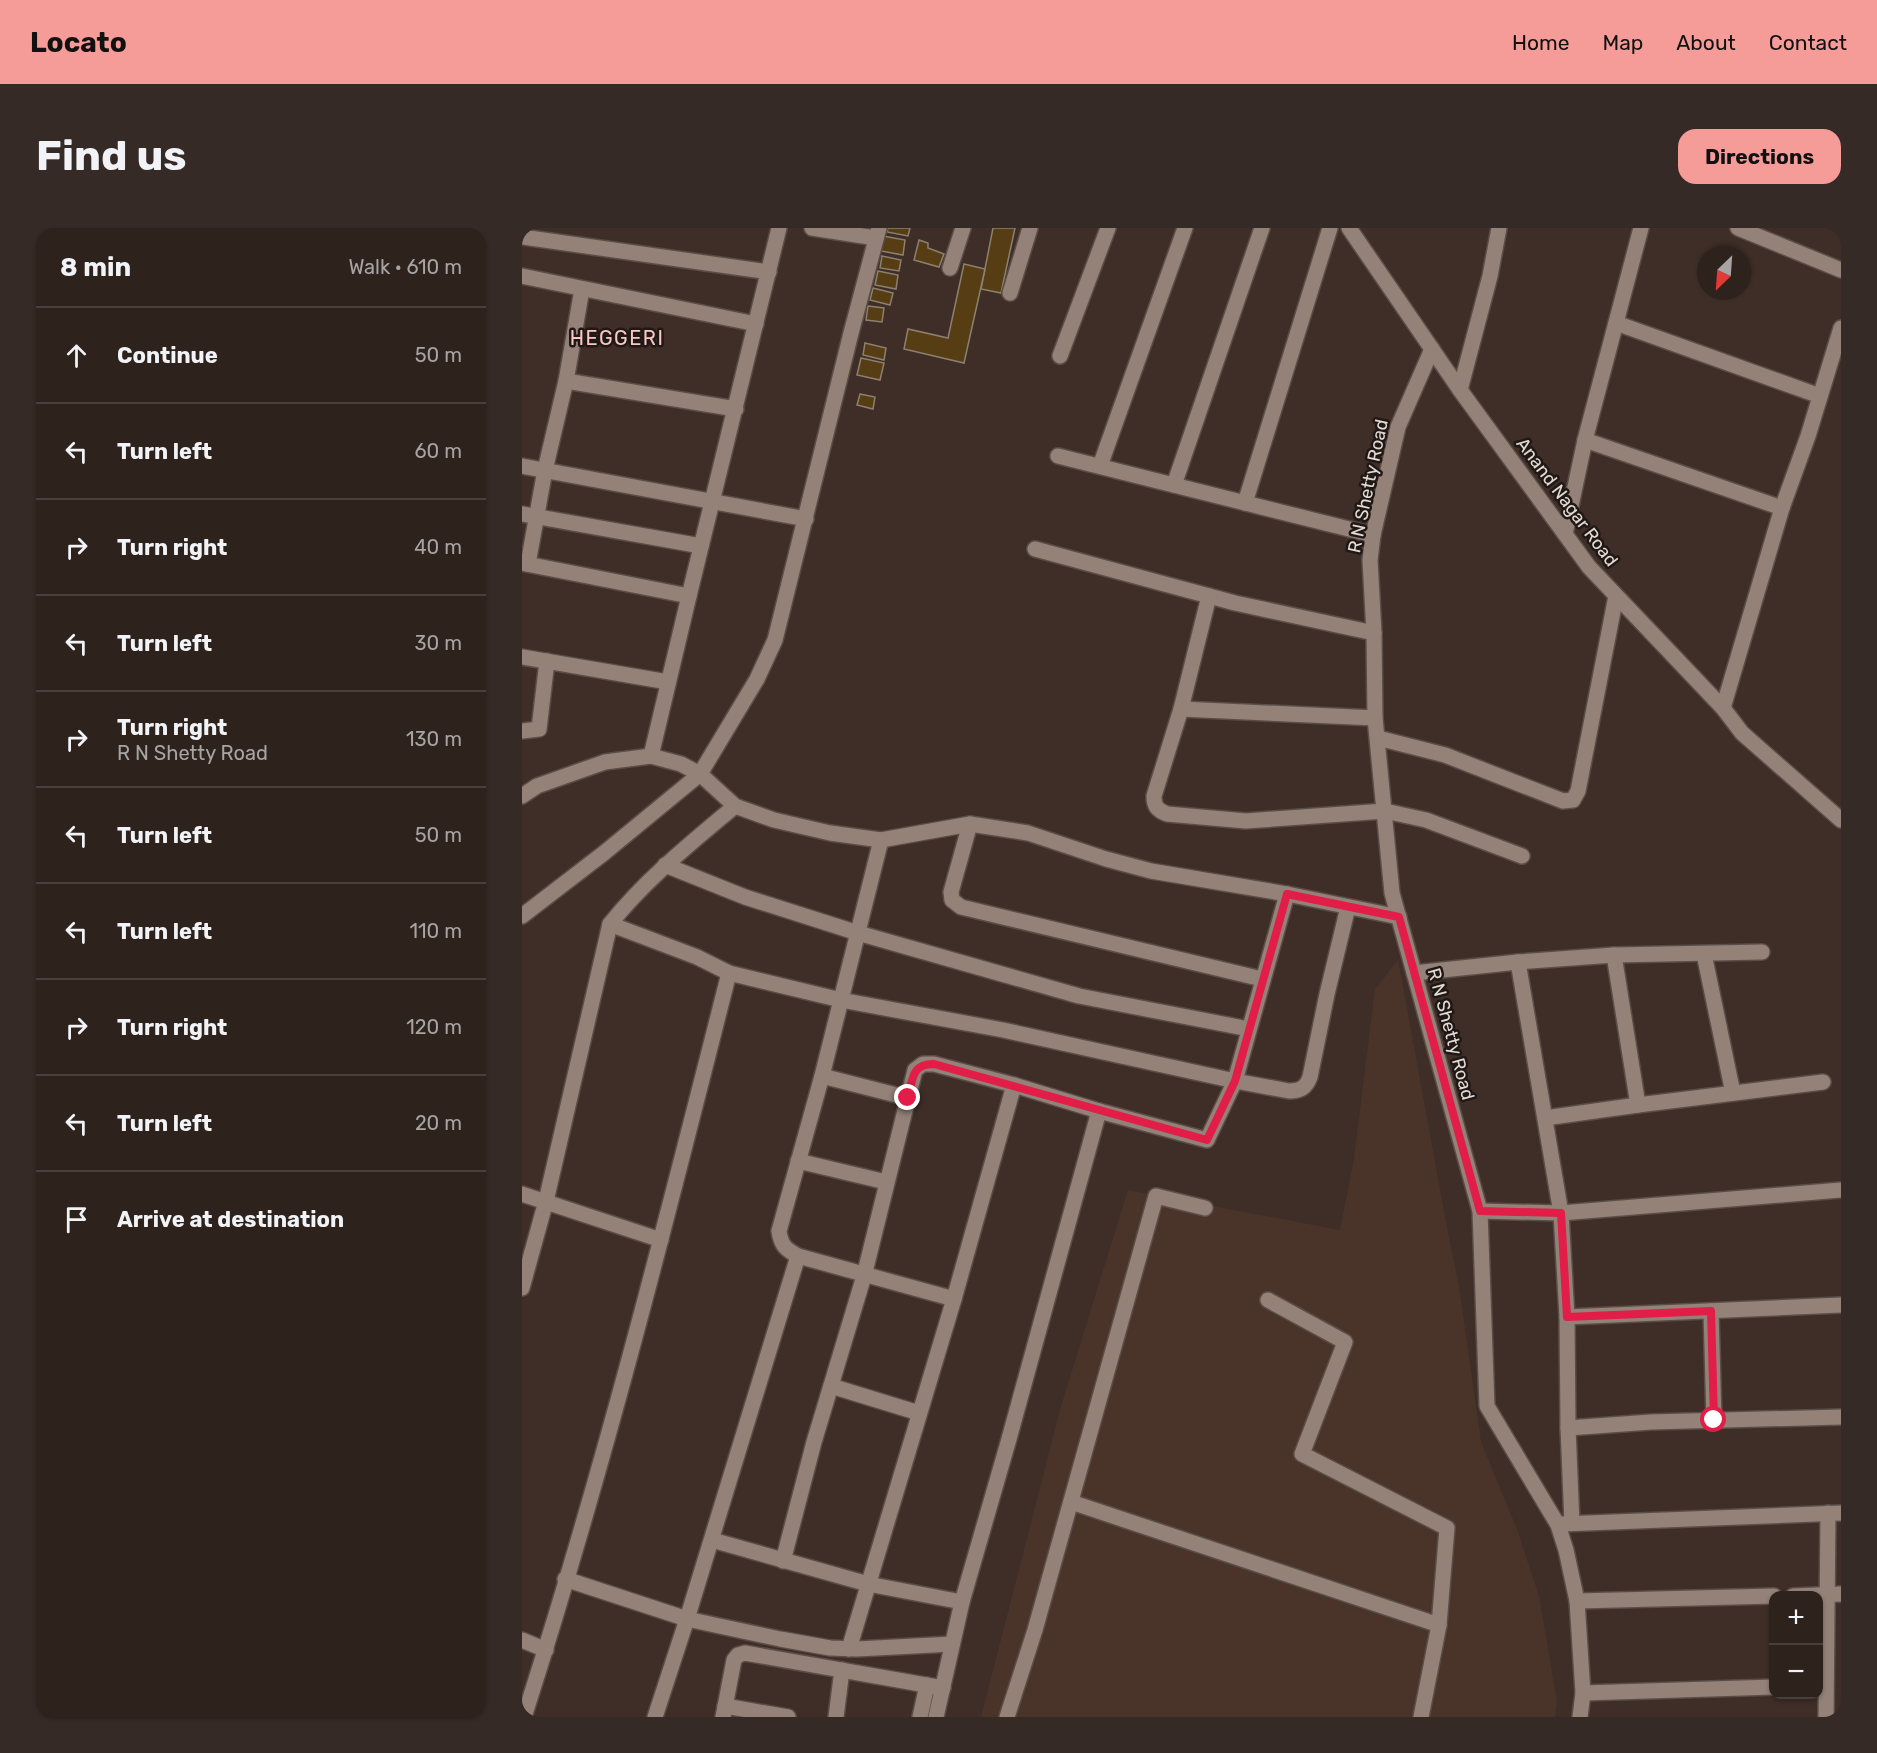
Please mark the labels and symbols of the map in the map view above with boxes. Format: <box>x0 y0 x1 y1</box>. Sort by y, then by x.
north arrow <box>1697 246 1751 300</box>
district label: HEGGERI <box>570 326 664 350</box>
street label: R N Shetty Road <box>1343 417 1393 555</box>
street label: Anand Nagar Road <box>1511 433 1623 571</box>
street label: R N Shetty Road <box>1423 966 1479 1102</box>
route end <box>894 1084 920 1110</box>
route start <box>1700 1406 1726 1432</box>

